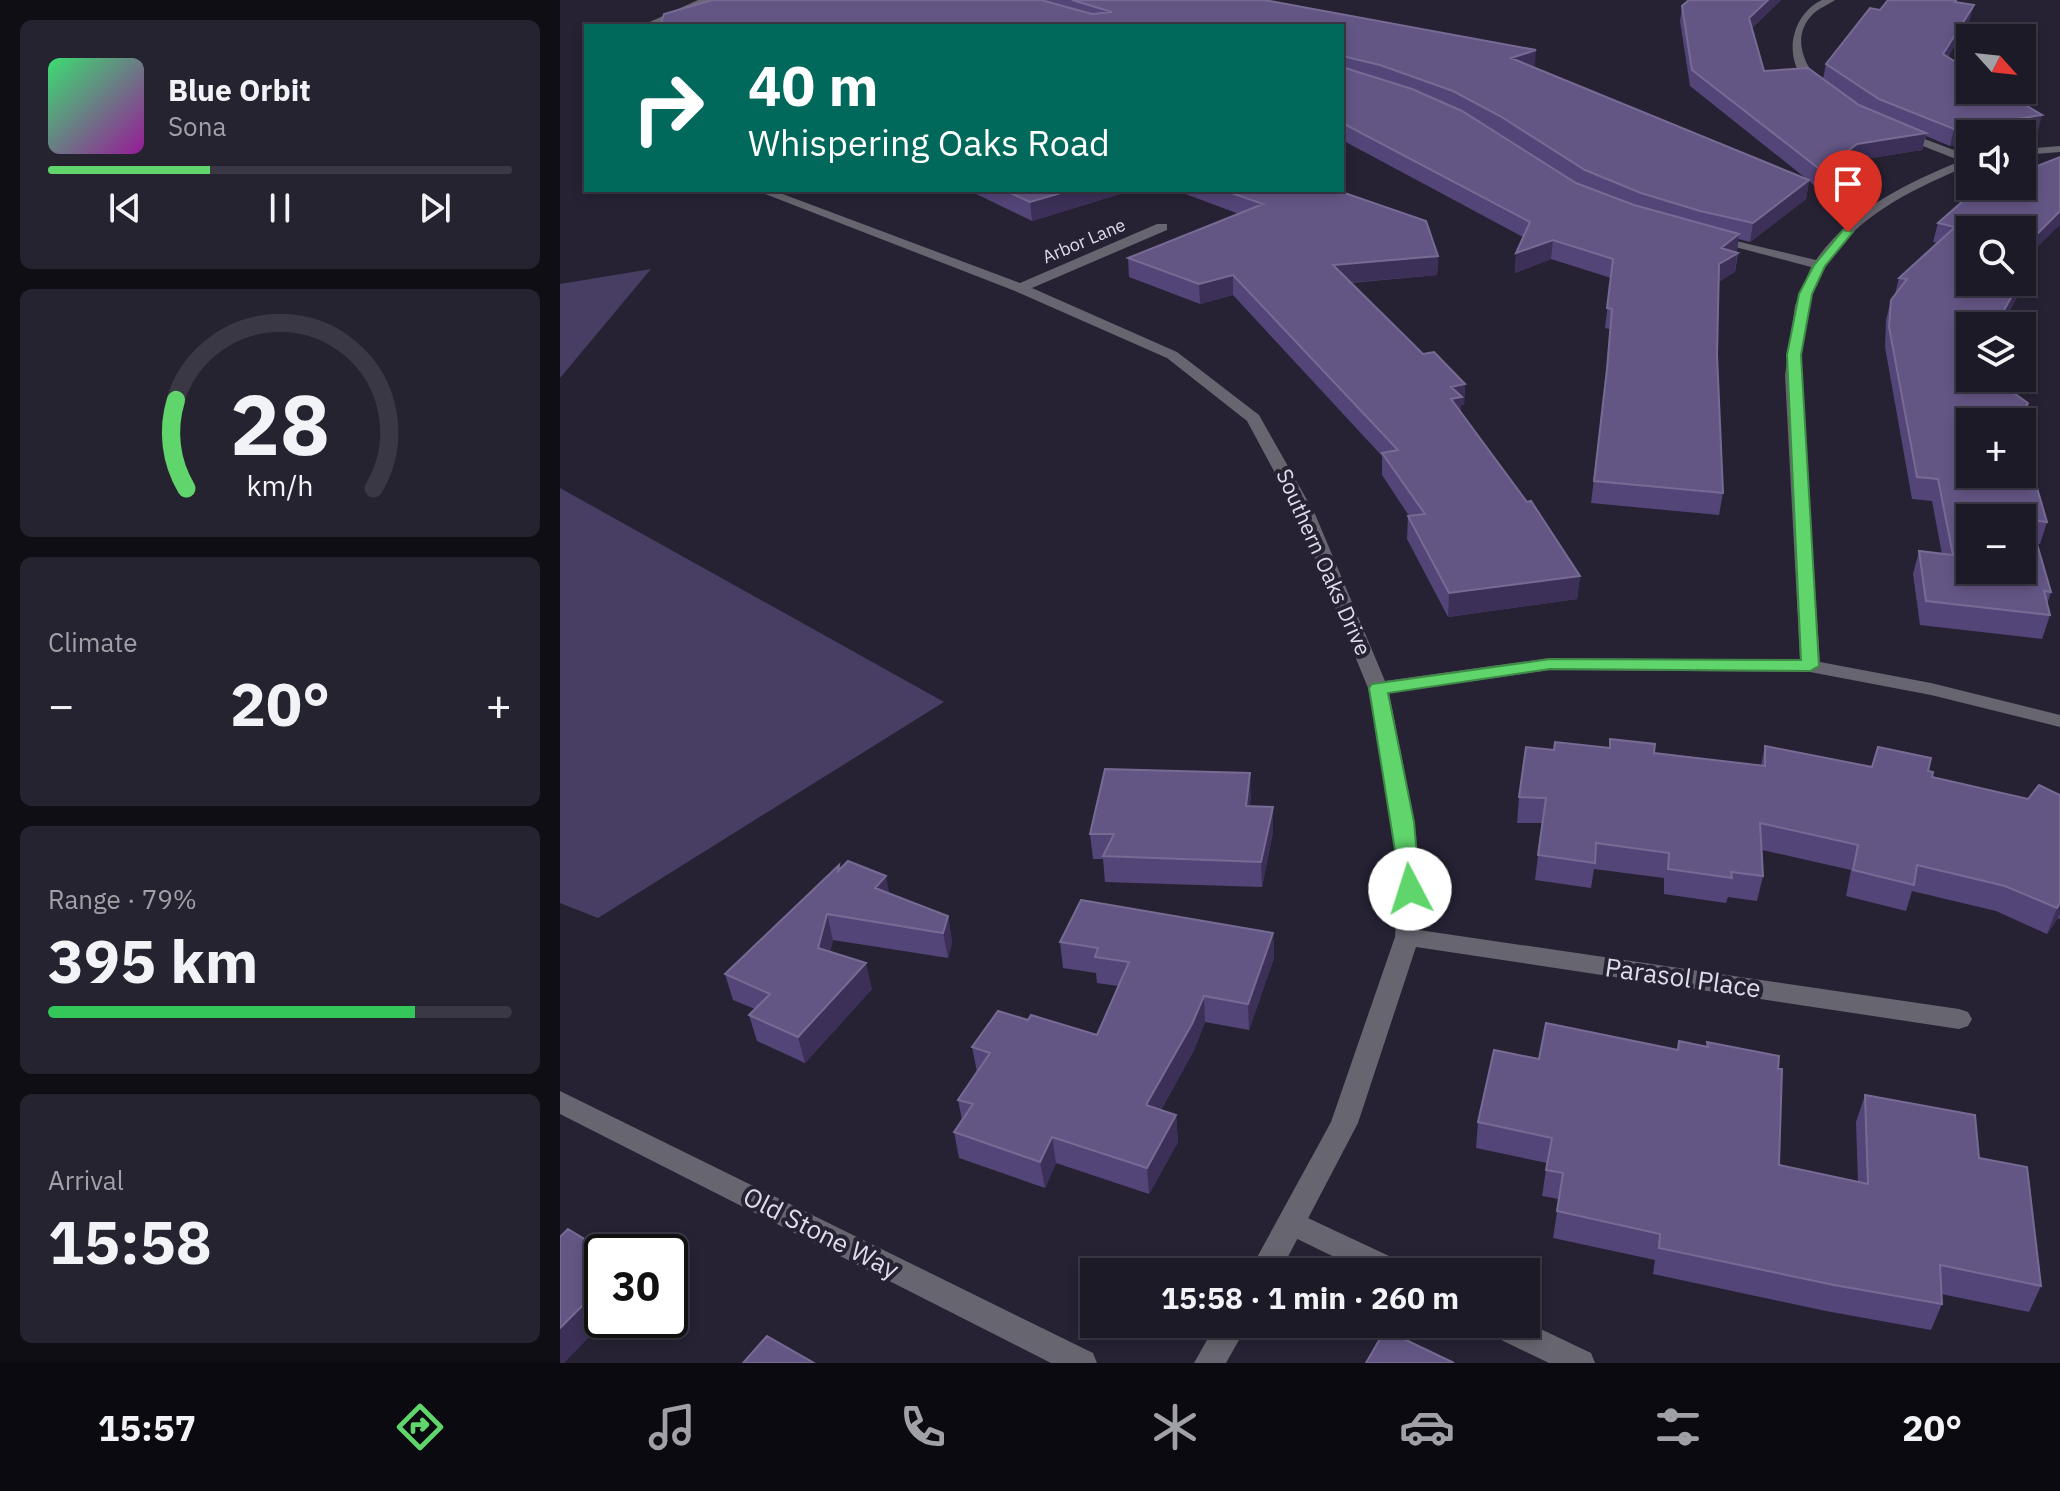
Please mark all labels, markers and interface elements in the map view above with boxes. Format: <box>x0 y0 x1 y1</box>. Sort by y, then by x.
north arrow <box>1956 24 2036 104</box>
map controls <box>1956 24 2036 584</box>
text: 40 m <box>748 49 878 121</box>
icon: right <box>616 56 720 160</box>
text: Blue Orbit <box>168 70 311 109</box>
text: Sona <box>168 109 226 143</box>
text: Whispering Oaks Road <box>748 119 1110 166</box>
button: sound <box>1956 120 2036 200</box>
pin <box>1814 150 1882 232</box>
icon: arrive <box>1826 162 1870 206</box>
icon: previous <box>103 186 147 230</box>
icon: pause <box>258 186 302 230</box>
icon: next <box>413 186 457 230</box>
street label: Arbor Lane <box>1039 213 1129 268</box>
button: search <box>1956 216 2036 296</box>
button: layers <box>1956 312 2036 392</box>
text: 28 <box>230 369 330 477</box>
button: + <box>1956 408 2036 488</box>
street label: Southern Oaks Drive <box>1270 464 1379 660</box>
text: km/h <box>246 467 314 504</box>
button: − <box>1956 504 2036 584</box>
text: Climate <box>48 625 138 659</box>
text: 20° <box>230 664 330 743</box>
text: − <box>48 676 74 733</box>
text: + <box>486 676 512 733</box>
position arrow <box>1368 847 1452 931</box>
text: Range · 79% <box>48 882 197 916</box>
text: 395 km <box>48 921 258 1000</box>
street label: Parasol Place <box>1603 949 1763 1005</box>
text: Arrival <box>48 1163 124 1197</box>
street label: Old Stone Way <box>738 1178 905 1286</box>
text: 15:58 <box>48 1202 212 1281</box>
speed limit sign: 30 <box>584 1234 688 1338</box>
text: 15:58 · 1 min · 260 m <box>1161 1278 1459 1317</box>
icon: directions <box>392 1399 448 1455</box>
icon: music <box>644 1399 700 1455</box>
icon: phone <box>895 1399 951 1455</box>
icon: climate <box>1147 1399 1203 1455</box>
icon: car <box>1399 1399 1455 1455</box>
icon: filters <box>1650 1399 1706 1455</box>
text: 15:57 <box>98 1404 196 1451</box>
text: 20° <box>1902 1404 1962 1451</box>

